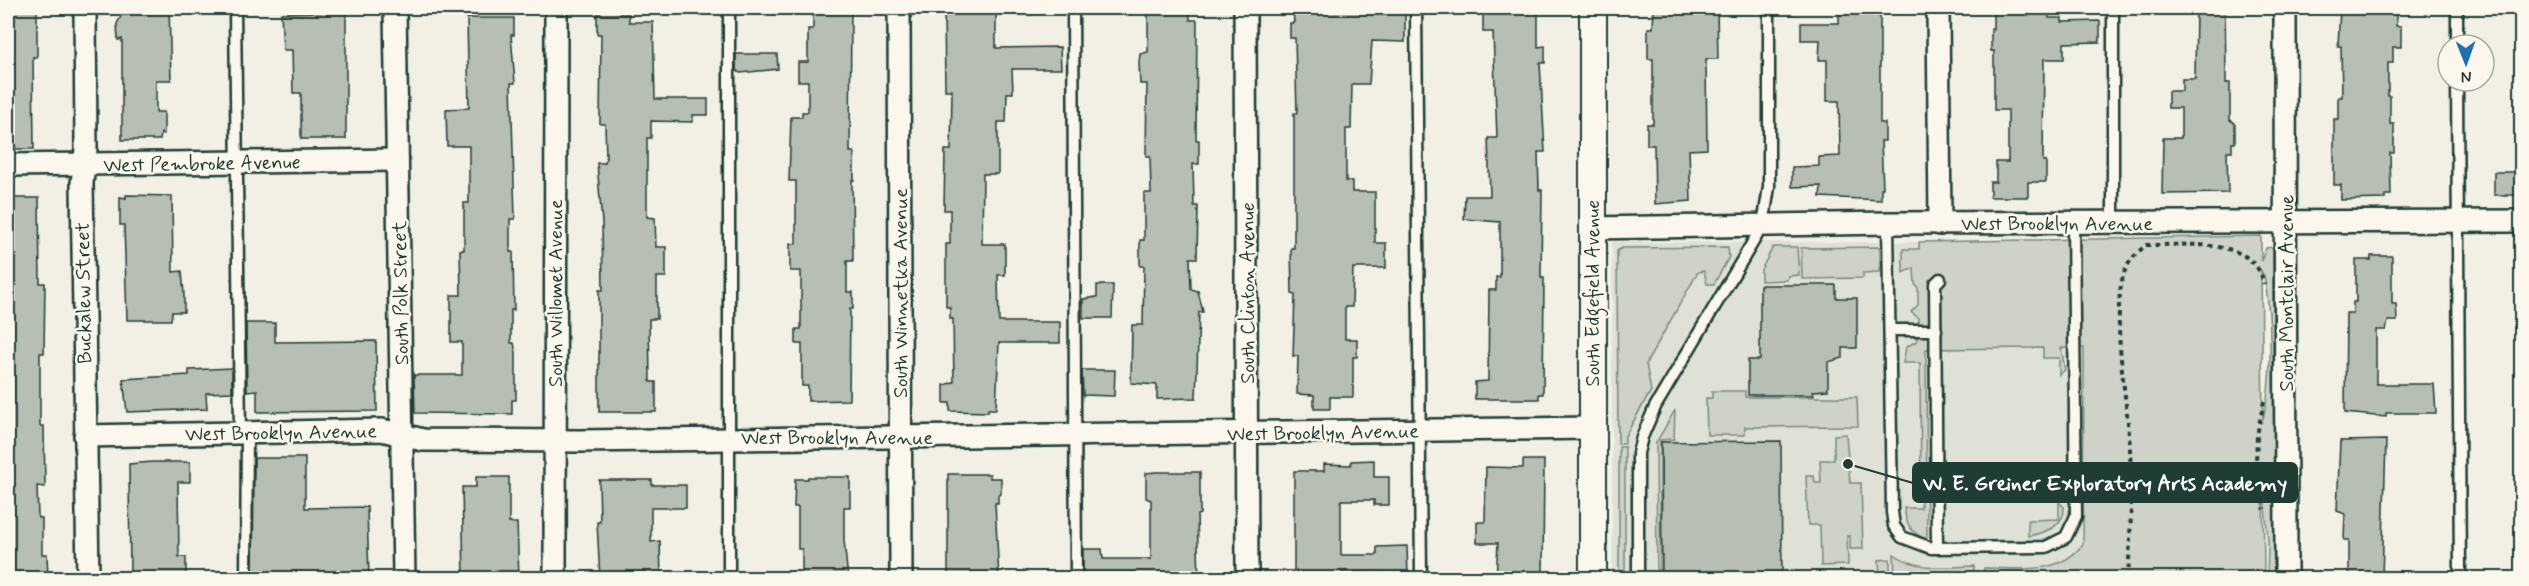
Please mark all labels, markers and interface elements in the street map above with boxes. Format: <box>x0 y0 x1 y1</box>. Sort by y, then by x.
north arrow <box>2436 33 2496 93</box>
text: N <box>2461 66 2472 87</box>
street label: West Pembroke Avenue <box>103 149 301 180</box>
street label: South Winnetka Avenue <box>888 188 915 398</box>
street label: South Montclair Avenue <box>2274 195 2301 391</box>
street label: South Willomet Avenue <box>543 199 570 387</box>
street label: South Edgefield Avenue <box>1580 200 1609 386</box>
street label: South Clinton Avenue <box>1235 202 1262 384</box>
street label: West Brooklyn Avenue <box>1961 211 2153 238</box>
street label: South Polk Street <box>387 220 416 365</box>
street label: Buckalew Street <box>70 222 99 364</box>
street label: West Brooklyn Avenue <box>185 418 377 449</box>
street label: West Brooklyn Avenue <box>1227 418 1419 449</box>
street label: West Brooklyn Avenue <box>741 425 933 452</box>
callout: W. E. Greiner Exploratory Arts Academy <box>1913 463 2297 502</box>
text: W. E. Greiner Exploratory Arts Academy <box>1922 470 2287 498</box>

